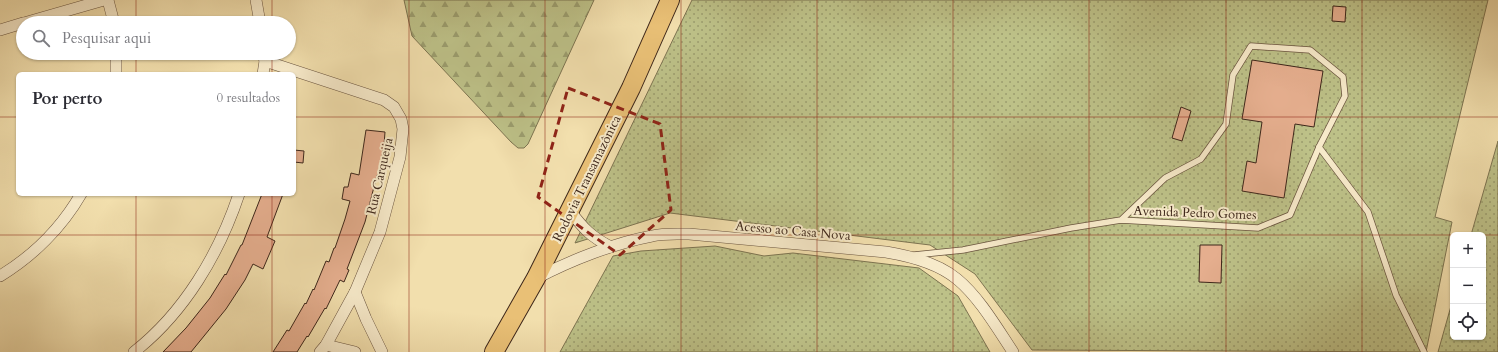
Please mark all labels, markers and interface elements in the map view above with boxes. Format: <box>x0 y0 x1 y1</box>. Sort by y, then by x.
search box <box>16 16 296 60</box>
icon: search <box>30 27 52 49</box>
text: Pesquisar aqui <box>62 28 151 48</box>
text: Por perto <box>32 87 102 110</box>
text: 0 resultados <box>216 89 280 107</box>
street label: Rodovia Transamazônica <box>548 112 626 245</box>
street label: Rua Carqueija <box>362 136 398 216</box>
street label: Avenida Pedro Gomes <box>1133 202 1257 224</box>
street label: Acesso ao Casa Nova <box>734 217 852 245</box>
map controls <box>1450 232 1486 340</box>
button: + <box>1450 232 1486 268</box>
button: − <box>1450 268 1486 304</box>
button: locate <box>1450 304 1486 340</box>

